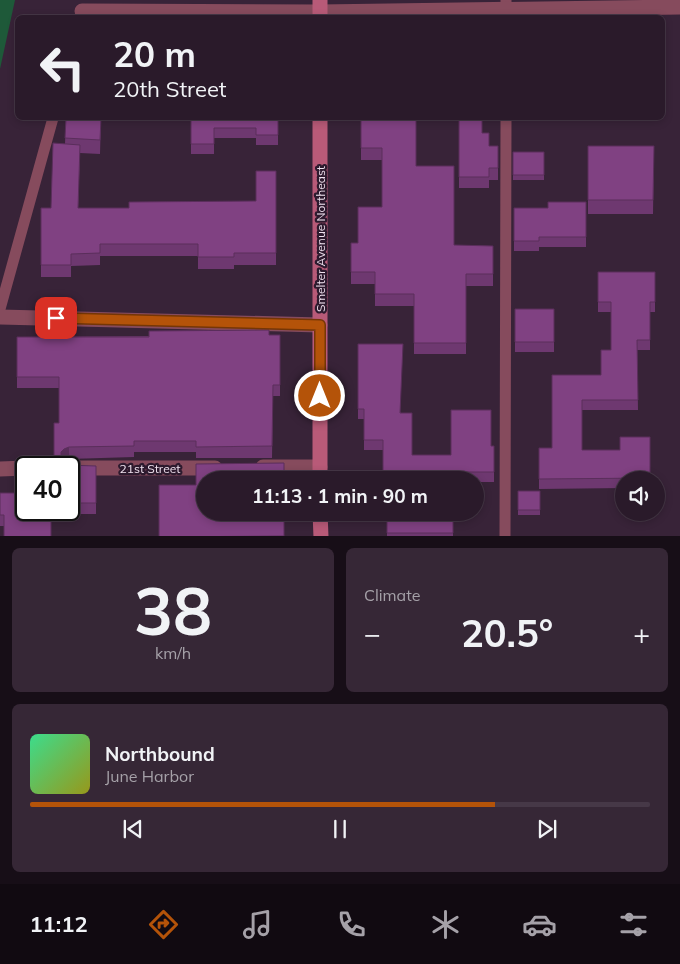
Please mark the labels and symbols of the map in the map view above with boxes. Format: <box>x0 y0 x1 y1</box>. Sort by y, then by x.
street label: Smelter Avenue Northeast <box>313 166 328 312</box>
pin <box>35 297 77 339</box>
position arrow <box>293 369 345 421</box>
speed limit sign: 40 <box>15 456 80 521</box>
street label: 21st Street <box>120 461 180 476</box>

